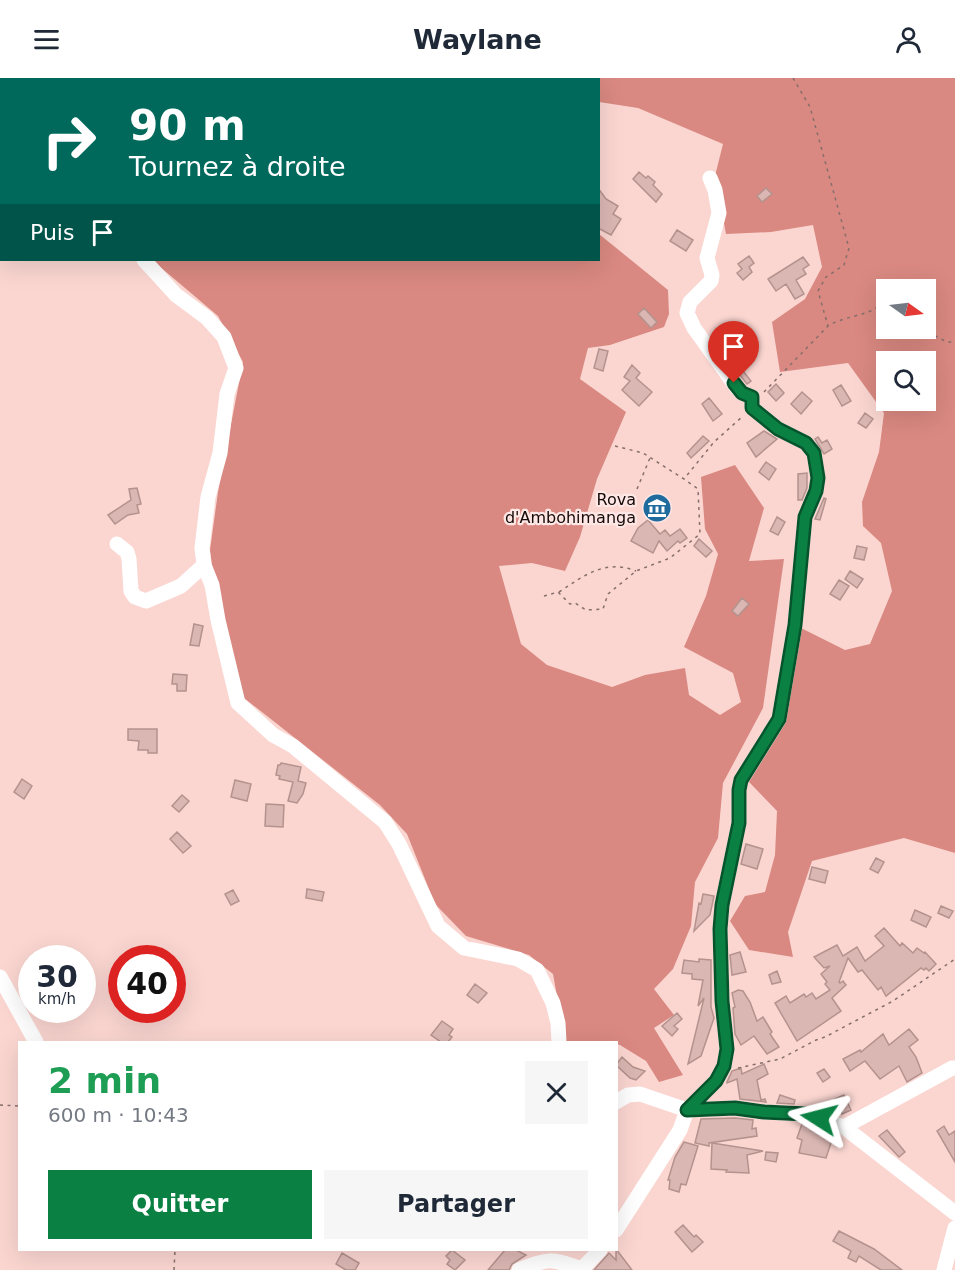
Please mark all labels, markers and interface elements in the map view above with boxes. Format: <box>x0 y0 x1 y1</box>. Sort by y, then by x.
icon: menu <box>30 23 63 56</box>
icon: person <box>892 23 925 56</box>
text: Waylane <box>413 24 542 55</box>
text: 90 m <box>129 101 246 150</box>
icon: right <box>30 102 108 180</box>
text: Tournez à droite <box>129 151 346 182</box>
icon: arrive <box>86 216 119 249</box>
text: Puis <box>30 220 74 245</box>
north arrow <box>876 279 936 339</box>
map controls <box>876 279 936 411</box>
pin <box>708 321 759 383</box>
icon: arrive <box>717 330 750 363</box>
button: search <box>876 351 936 411</box>
place label: Rova d'Ambohimanga <box>505 490 636 527</box>
museum icon: Rova d'Ambohimanga <box>641 492 673 524</box>
speed limit sign: 40 <box>108 945 186 1023</box>
text: 30 <box>36 959 78 994</box>
text: km/h <box>38 990 76 1008</box>
text: 2 min <box>48 1060 161 1101</box>
button: close <box>525 1061 588 1124</box>
position arrow <box>787 1086 851 1150</box>
text: 600 m · 10:43 <box>48 1103 189 1127</box>
button: Quitter <box>48 1170 312 1239</box>
button: Partager <box>324 1170 588 1239</box>

